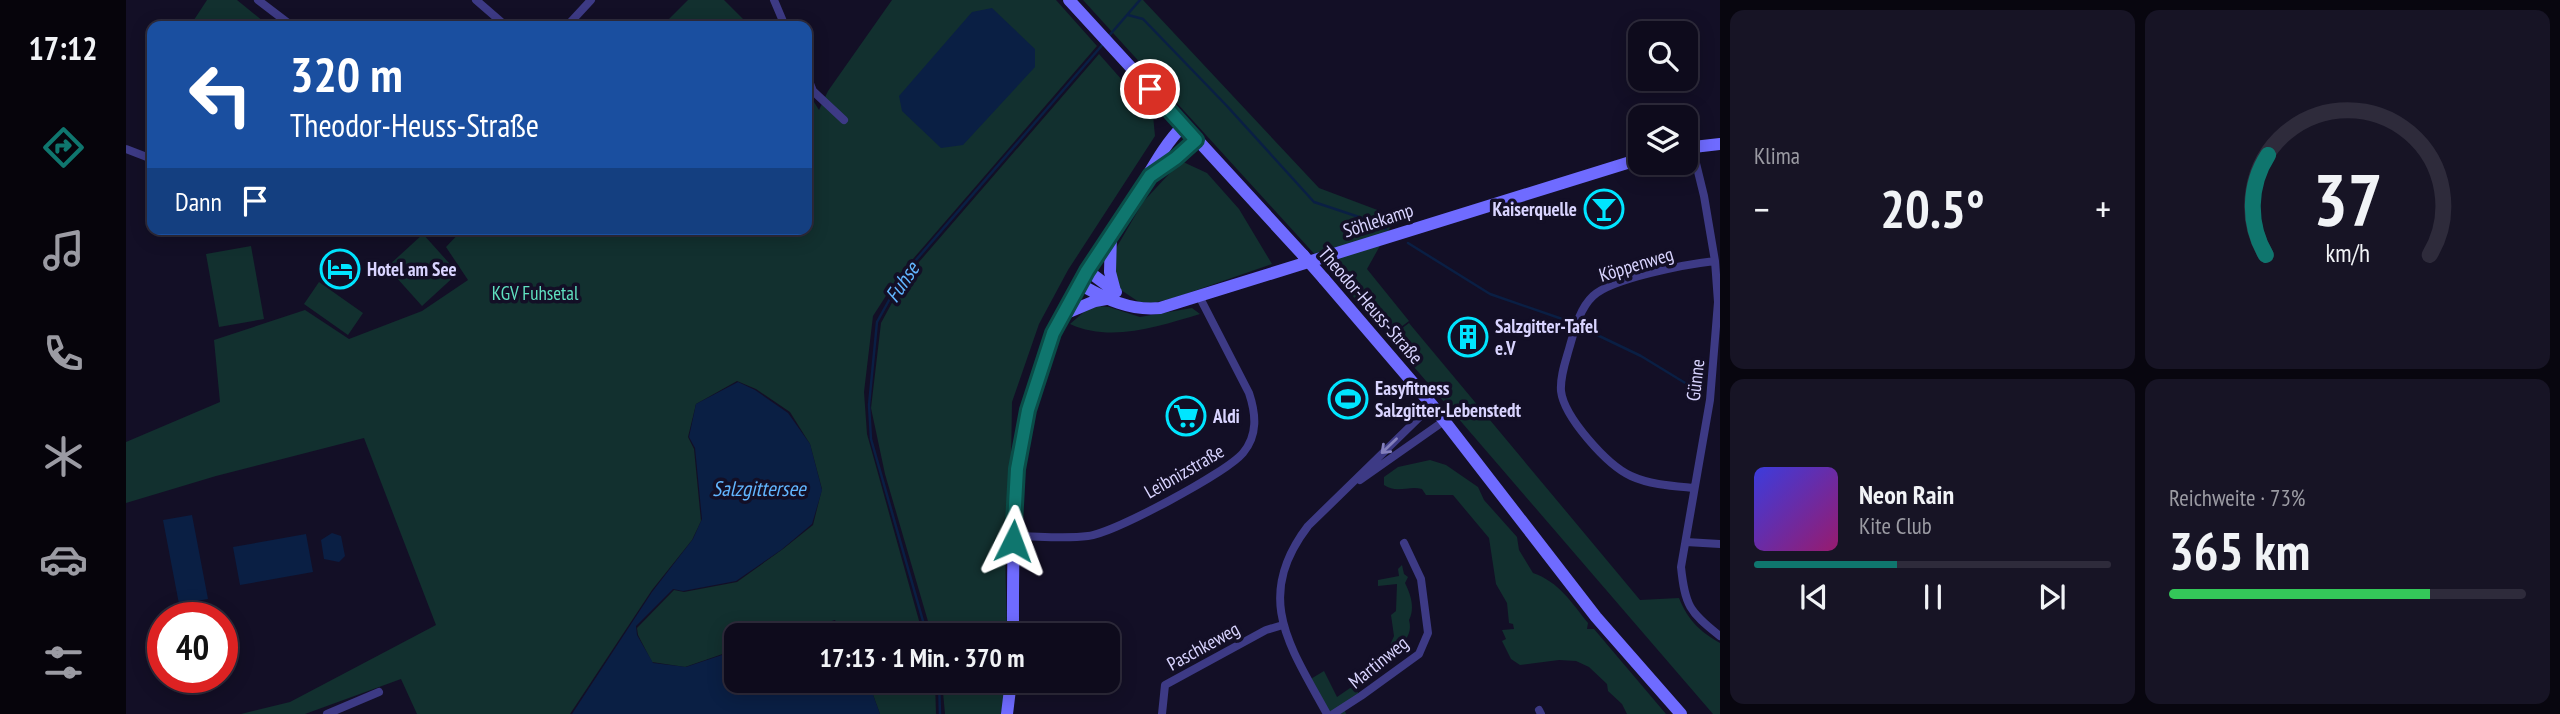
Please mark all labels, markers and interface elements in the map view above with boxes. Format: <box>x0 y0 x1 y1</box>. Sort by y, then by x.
map controls <box>1628 21 1698 175</box>
button: search <box>1628 21 1698 91</box>
text: 17:12 <box>28 27 98 69</box>
text: 320 m <box>290 42 403 106</box>
icon: left <box>175 49 266 140</box>
pin <box>1120 59 1180 119</box>
icon: arrive <box>1131 70 1169 108</box>
text: Theodor-Heuss-Straße <box>290 104 539 146</box>
button: layers <box>1628 105 1698 175</box>
icon: directions <box>39 123 88 172</box>
text: Klima <box>1754 141 1800 170</box>
text: 37 <box>2313 152 2382 246</box>
text: 20.5° <box>1880 175 1985 242</box>
icon: arrive <box>236 182 274 220</box>
text: − <box>1754 184 1770 233</box>
text: + <box>2095 184 2111 233</box>
text: Dann <box>175 185 222 218</box>
bar icon: Kaiserquelle <box>1583 188 1625 230</box>
street label: Söhlekamp <box>1340 197 1416 243</box>
place label: Kaiserquelle <box>1493 197 1577 221</box>
icon: music <box>39 226 88 275</box>
text: km/h <box>2325 237 2370 269</box>
street label: Theodor-Heuss-Straße <box>1313 241 1429 369</box>
street label: Köppenweg <box>1596 241 1676 287</box>
hotel icon: Hotel am See <box>319 248 361 290</box>
water label: Fuhse <box>879 256 926 307</box>
place label: Hotel am See <box>367 257 457 281</box>
park label: KGV Fuhsetal <box>492 281 579 305</box>
place label: Salzgitter-Tafel e.V <box>1495 314 1598 360</box>
building icon: Salzgitter-Tafel e.V <box>1447 316 1489 358</box>
icon: phone <box>39 329 88 378</box>
street label: Günne <box>1681 357 1709 402</box>
place label: Easyfitness Salzgitter-Lebenstedt <box>1375 376 1521 422</box>
sports icon: Easyfitness Salzgitter-Lebenstedt <box>1327 378 1369 420</box>
supermarket icon: Aldi <box>1165 395 1207 437</box>
place label: Aldi <box>1212 404 1240 428</box>
icon: climate <box>39 432 88 481</box>
one-way arrow <box>1381 437 1398 454</box>
street label: Leibnizstraße <box>1140 438 1228 503</box>
water label: Salzgittersee <box>712 475 807 502</box>
text: Neon Rain <box>1859 478 1954 511</box>
text: Reichweite · 73% <box>2169 483 2305 512</box>
position arrow <box>976 504 1050 578</box>
text: Kite Club <box>1859 511 1932 540</box>
text: 365 km <box>2169 517 2310 584</box>
icon: car <box>39 535 88 584</box>
icon: previous <box>1795 578 1833 616</box>
icon: pause <box>1914 578 1952 616</box>
icon: next <box>2033 578 2071 616</box>
speed limit sign: 40 <box>147 602 238 693</box>
street label: Paschkeweg <box>1163 616 1243 676</box>
street label: Martinweg <box>1343 631 1413 693</box>
icon: filters <box>39 638 88 687</box>
text: 17:13 · 1 Min. · 370 m <box>820 641 1024 674</box>

